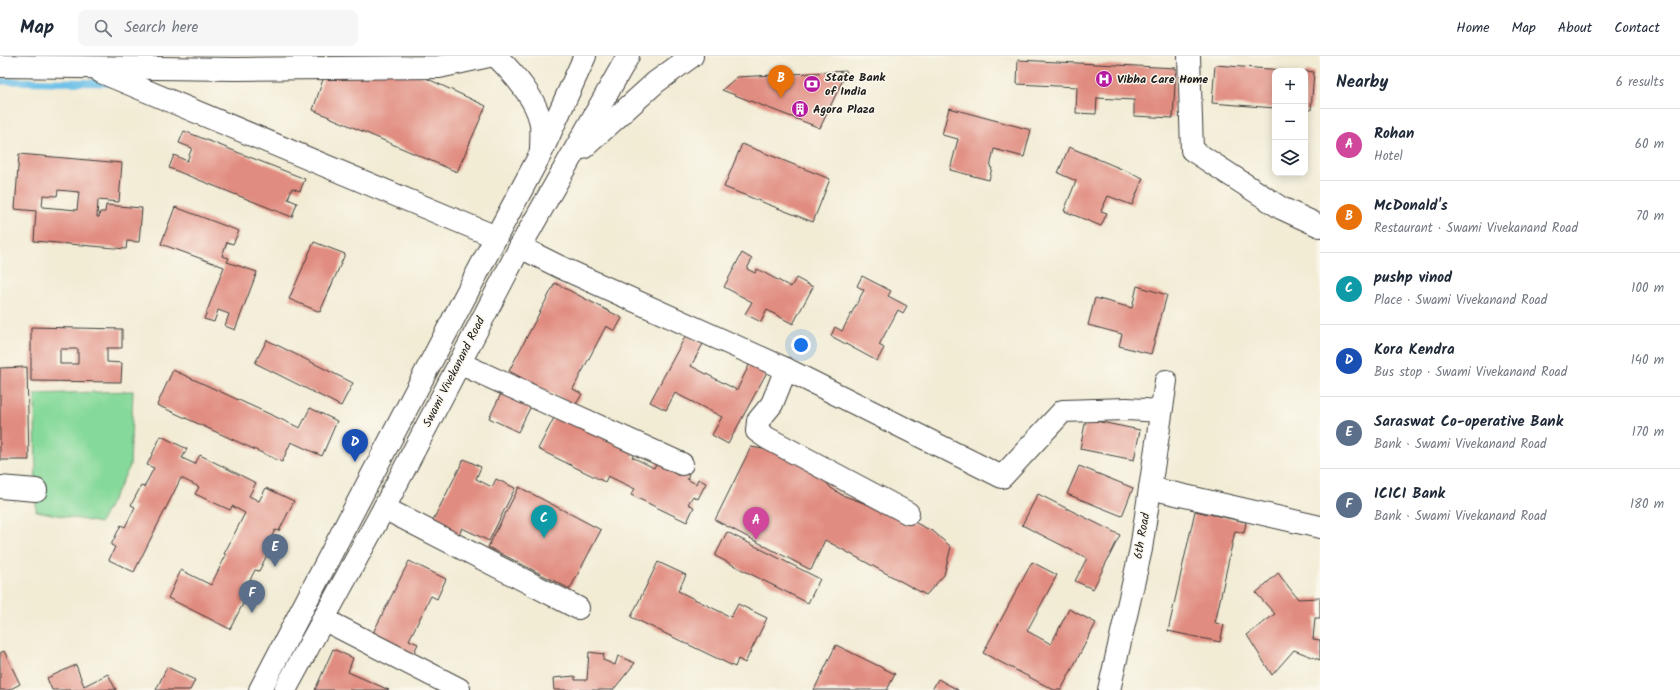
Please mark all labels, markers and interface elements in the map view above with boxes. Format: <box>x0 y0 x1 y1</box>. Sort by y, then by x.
search box <box>78 10 358 46</box>
text: Map <box>20 13 54 43</box>
text: Search here <box>124 16 198 40</box>
icon: search <box>92 17 114 39</box>
text: Home <box>1456 17 1490 39</box>
text: Map <box>1512 17 1536 39</box>
text: About <box>1558 17 1592 39</box>
text: Contact <box>1614 17 1660 39</box>
pin: B <box>768 65 794 98</box>
place label: State Bank of India <box>825 68 886 101</box>
map controls <box>1272 68 1308 176</box>
button: + <box>1272 68 1308 104</box>
hospital icon: Vibha Care Home <box>1094 69 1114 89</box>
text: Nearby <box>1336 69 1388 96</box>
place label: Vibha Care Home <box>1117 70 1208 89</box>
text: 6 results <box>1616 72 1664 93</box>
bank icon: State Bank of India <box>802 74 822 94</box>
building icon: Agora Plaza <box>790 99 810 119</box>
place label: Agora Plaza <box>813 100 875 119</box>
button: − <box>1272 104 1308 140</box>
text: Rohan <box>1374 122 1414 146</box>
text: A <box>1345 134 1353 155</box>
text: 60 m <box>1635 134 1664 155</box>
button: layers <box>1272 140 1308 176</box>
text: Hotel <box>1374 146 1403 167</box>
text: McDonald's <box>1374 194 1448 218</box>
text: B <box>1345 206 1353 227</box>
text: 70 m <box>1636 206 1664 227</box>
text: Restaurant · Swami Vivekanand Road <box>1374 218 1578 239</box>
text: pushp vinod <box>1374 266 1452 290</box>
text: C <box>1345 278 1353 299</box>
text: 100 m <box>1631 278 1664 299</box>
text: Place · Swami Vivekanand Road <box>1374 290 1547 311</box>
street label: Swami Vivekanand Road <box>418 313 491 430</box>
your location <box>791 335 811 355</box>
text: Kora Kendra <box>1374 338 1455 362</box>
text: D <box>1345 350 1353 371</box>
text: 140 m <box>1631 350 1664 371</box>
text: Bus stop · Swami Vivekanand Road <box>1374 362 1567 383</box>
text: Saraswat Co-operative Bank <box>1374 410 1563 434</box>
text: E <box>1345 422 1353 443</box>
text: 170 m <box>1632 422 1664 443</box>
pin: D <box>342 429 368 462</box>
text: Bank · Swami Vivekanand Road <box>1374 434 1547 455</box>
text: ICICI Bank <box>1374 482 1445 506</box>
text: F <box>1345 494 1353 515</box>
text: 180 m <box>1630 494 1664 515</box>
pin: C <box>531 505 557 538</box>
text: Bank · Swami Vivekanand Road <box>1374 506 1547 527</box>
pin: A <box>743 507 769 540</box>
street label: 6th Road <box>1129 510 1156 561</box>
pin: E <box>262 534 288 567</box>
pin: F <box>239 580 265 613</box>

